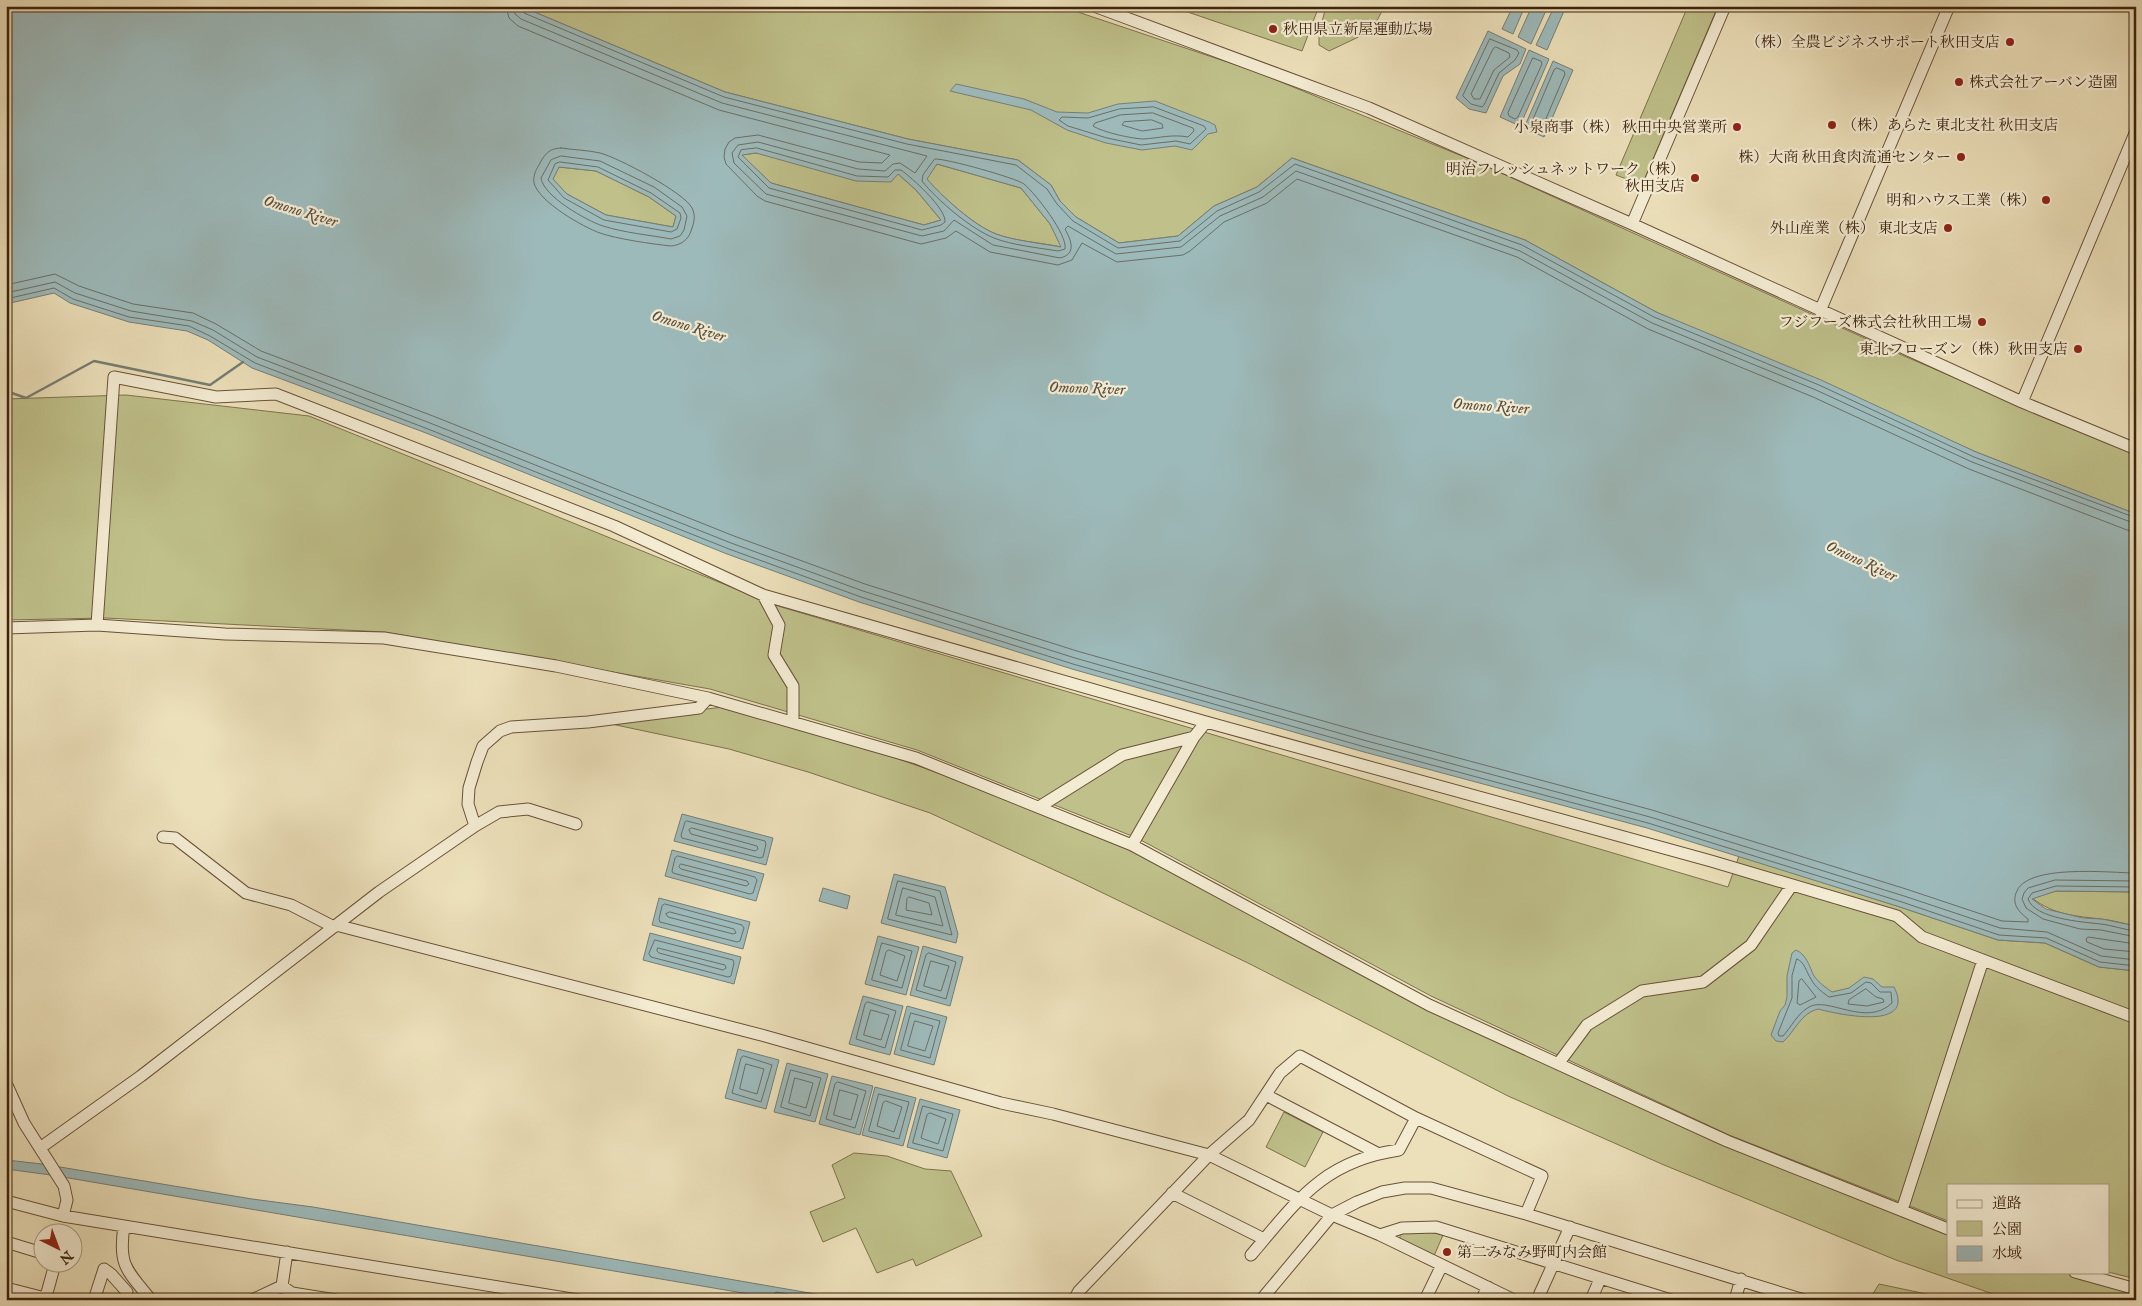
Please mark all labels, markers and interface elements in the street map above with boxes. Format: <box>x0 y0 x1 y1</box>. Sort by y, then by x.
place label: 秋田県立新屋運動広場 <box>1283 20 1433 39</box>
marker: 秋田県立新屋運動広場 <box>1267 23 1279 35</box>
place label: （株）全農ビジネスサポート秋田支店 <box>1746 33 2000 52</box>
marker: （株）全農ビジネスサポート秋田支店 <box>2004 36 2016 48</box>
place label: 株式会社アーバン造園 <box>1969 73 2118 92</box>
marker: 株式会社アーバン造園 <box>1953 76 1965 88</box>
place label: （株）あらた 東北支社 秋田支店 <box>1842 116 2059 135</box>
place label: 小泉商事（株） 秋田中央営業所 <box>1514 118 1727 137</box>
marker: （株）あらた 東北支社 秋田支店 <box>1826 119 1838 131</box>
marker: 小泉商事（株） 秋田中央営業所 <box>1731 121 1743 133</box>
place label: 株）大商 秋田食肉流通センター <box>1738 148 1951 167</box>
marker: 株）大商 秋田食肉流通センター <box>1955 151 1967 163</box>
place label: 明治フレッシュネットワーク（株） 秋田支店 <box>1446 160 1685 196</box>
marker: 明治フレッシュネットワーク（株） 秋田支店 <box>1689 172 1701 184</box>
water label: Omono River <box>261 191 341 233</box>
place label: 明和ハウス工業（株） <box>1886 191 2036 210</box>
marker: 明和ハウス工業（株） <box>2040 194 2052 206</box>
place label: 外山産業（株） 東北支店 <box>1770 219 1938 238</box>
marker: 外山産業（株） 東北支店 <box>1942 222 1954 234</box>
water label: Omono River <box>649 306 729 348</box>
place label: フジフーズ株式会社秋田工場 <box>1779 313 1972 332</box>
marker: フジフーズ株式会社秋田工場 <box>1976 316 1988 328</box>
place label: 東北フローズン（株）秋田支店 <box>1859 340 2068 359</box>
marker: 東北フローズン（株）秋田支店 <box>2072 343 2084 355</box>
water label: Omono River <box>1048 378 1127 400</box>
water label: Omono River <box>1452 394 1531 420</box>
water label: Omono River <box>1822 537 1901 588</box>
legend <box>1947 1184 2110 1274</box>
text: 道路 <box>1992 1194 2022 1213</box>
text: 公園 <box>1992 1220 2022 1239</box>
north arrow <box>32 1224 82 1274</box>
place label: 第二みなみ野町内会館 <box>1457 1243 1607 1262</box>
text: 水域 <box>1992 1244 2022 1263</box>
text: N <box>56 1246 77 1268</box>
marker: 第二みなみ野町内会館 <box>1441 1246 1453 1258</box>

